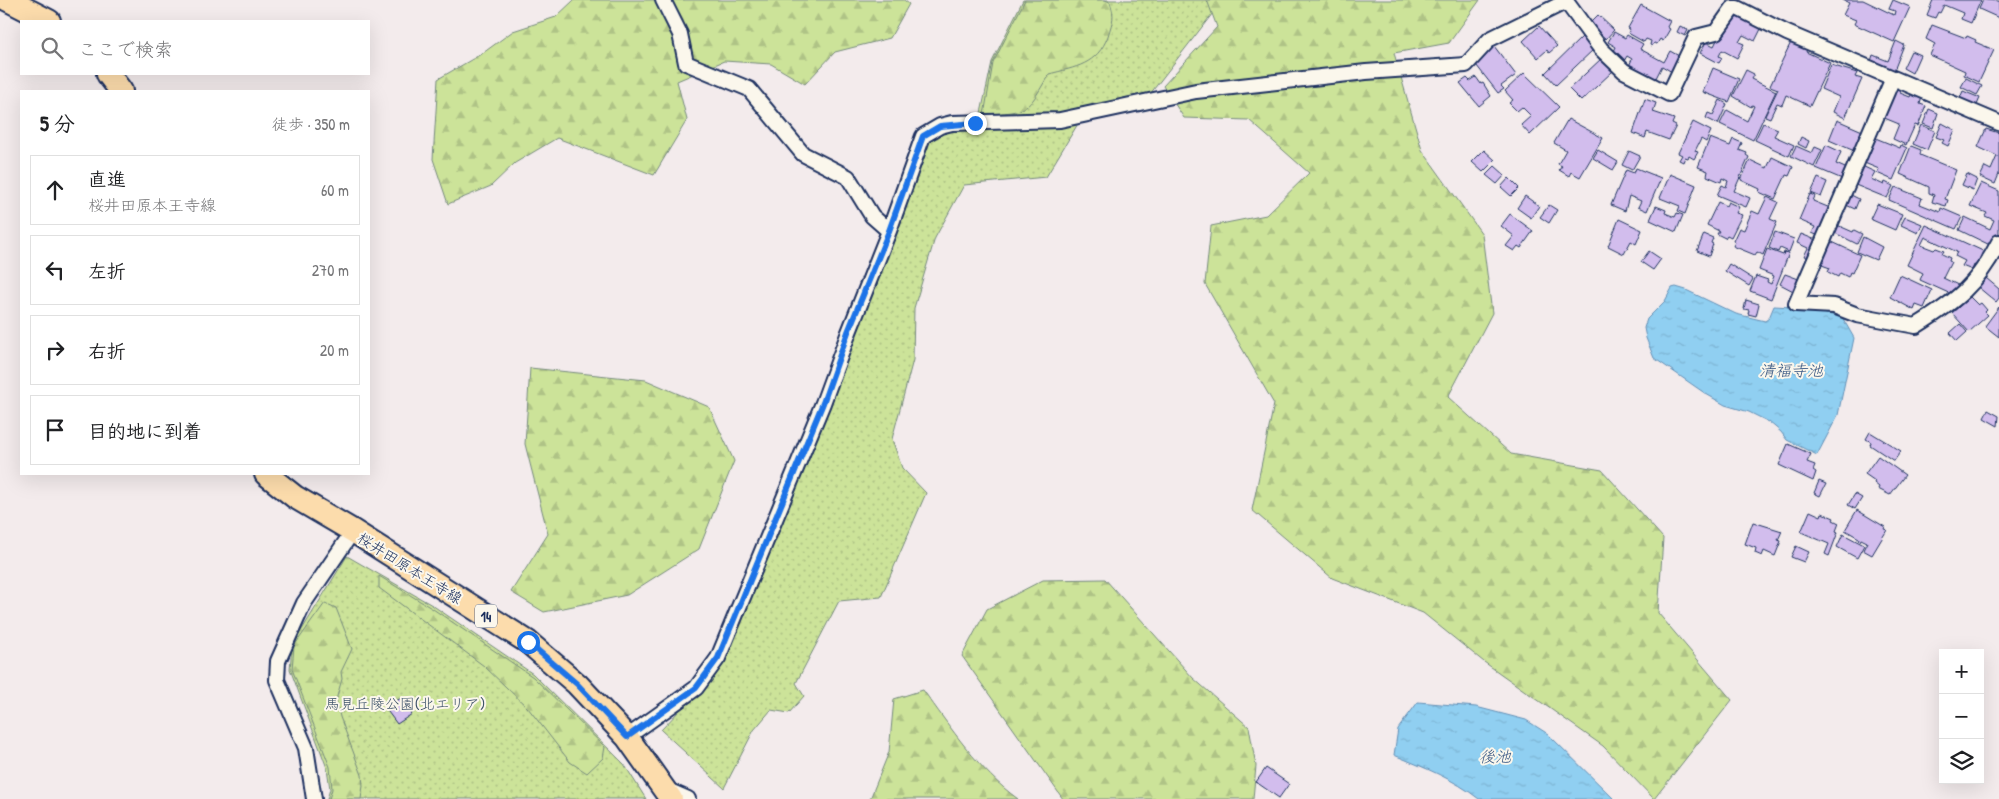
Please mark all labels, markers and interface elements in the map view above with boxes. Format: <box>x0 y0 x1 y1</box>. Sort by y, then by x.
search box <box>20 20 370 75</box>
icon: search <box>38 34 66 62</box>
text: ここで検索 <box>78 36 173 62</box>
text: 5 分 <box>40 109 75 138</box>
route end <box>964 112 987 135</box>
text: 徒歩 · 350 m <box>272 113 350 135</box>
text: 直進 <box>88 166 126 192</box>
icon: ahead <box>41 176 69 204</box>
text: 60 m <box>321 179 349 201</box>
text: 桜井田原本王寺線 <box>88 194 216 216</box>
icon: left <box>41 256 69 284</box>
text: 左折 <box>88 258 126 284</box>
text: 270 m <box>312 259 349 281</box>
icon: right <box>41 336 69 364</box>
text: 右折 <box>88 338 126 364</box>
text: 20 m <box>320 339 349 361</box>
water label: 清福寺池 <box>1759 359 1824 381</box>
icon: arrive <box>41 416 69 444</box>
text: 目的地に到着 <box>88 418 202 444</box>
street label: 桜井田原本王寺線 <box>354 527 466 609</box>
road number: 14 <box>475 604 497 628</box>
route start <box>517 631 540 654</box>
map controls <box>1939 649 1984 784</box>
button: + <box>1939 649 1984 694</box>
park label: 馬見丘陵公園(北エリア) <box>325 693 485 714</box>
button: − <box>1939 694 1984 739</box>
button: layers <box>1939 739 1984 784</box>
water label: 後池 <box>1479 745 1512 767</box>

